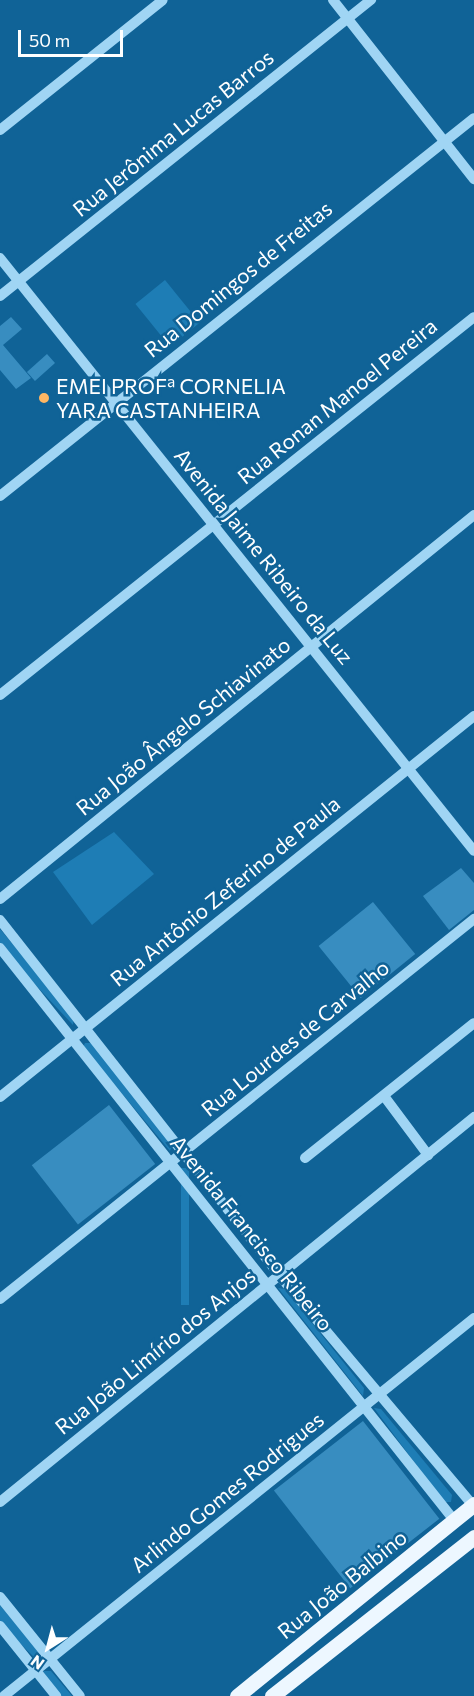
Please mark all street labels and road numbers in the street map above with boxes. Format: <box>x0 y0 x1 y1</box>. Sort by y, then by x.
street label: Rua Jerônima Lucas Barros <box>68 44 278 222</box>
street label: Rua Domingos de Freitas <box>139 196 337 362</box>
street label: Rua Ronan Manoel Pereira <box>232 313 442 489</box>
street label: Avenida Jaime Ribeiro da Luz <box>169 443 359 669</box>
street label: Rua João Ângelo Schiavinato <box>71 632 295 820</box>
street label: Rua Antônio Zeferino de Paula <box>105 791 345 991</box>
street label: Rua Lourdes de Carvalho <box>196 955 394 1121</box>
street label: Avenida Francisco Ribeiro <box>165 1130 339 1336</box>
street label: Rua João Limírio dos Anjos <box>50 1263 260 1439</box>
street label: Arlindo Gomes Rodrigues <box>125 1406 329 1578</box>
street label: Rua João Balbino <box>272 1524 412 1644</box>

